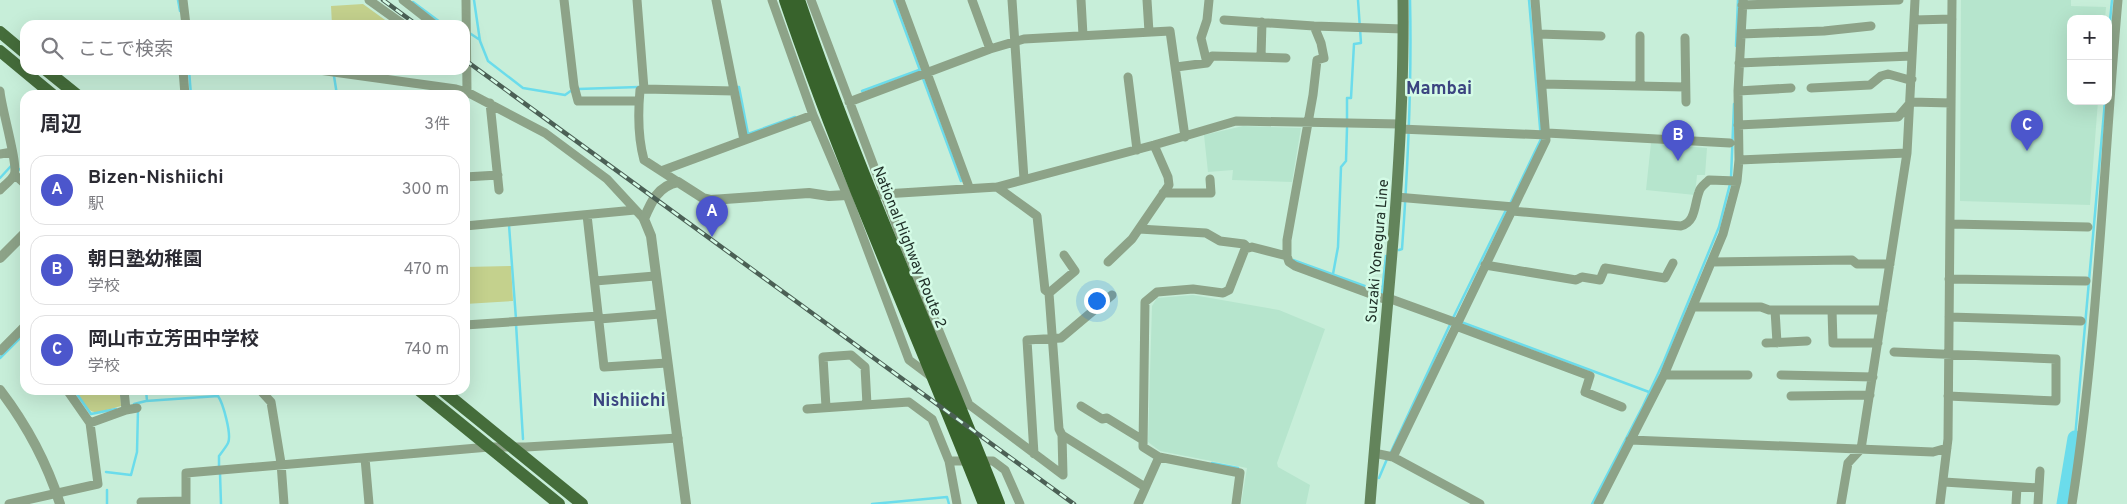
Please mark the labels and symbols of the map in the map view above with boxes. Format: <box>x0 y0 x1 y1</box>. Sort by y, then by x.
district label: Mambai <box>1406 78 1472 101</box>
pin: C <box>2011 110 2043 151</box>
pin: B <box>1662 120 1694 161</box>
street label: National Highway Route 2 <box>867 164 950 331</box>
street label: Suzaki Yonegura Line <box>1363 179 1394 324</box>
pin: A <box>696 196 728 237</box>
your location <box>1084 288 1110 314</box>
district label: Nishiichi <box>592 390 666 413</box>

